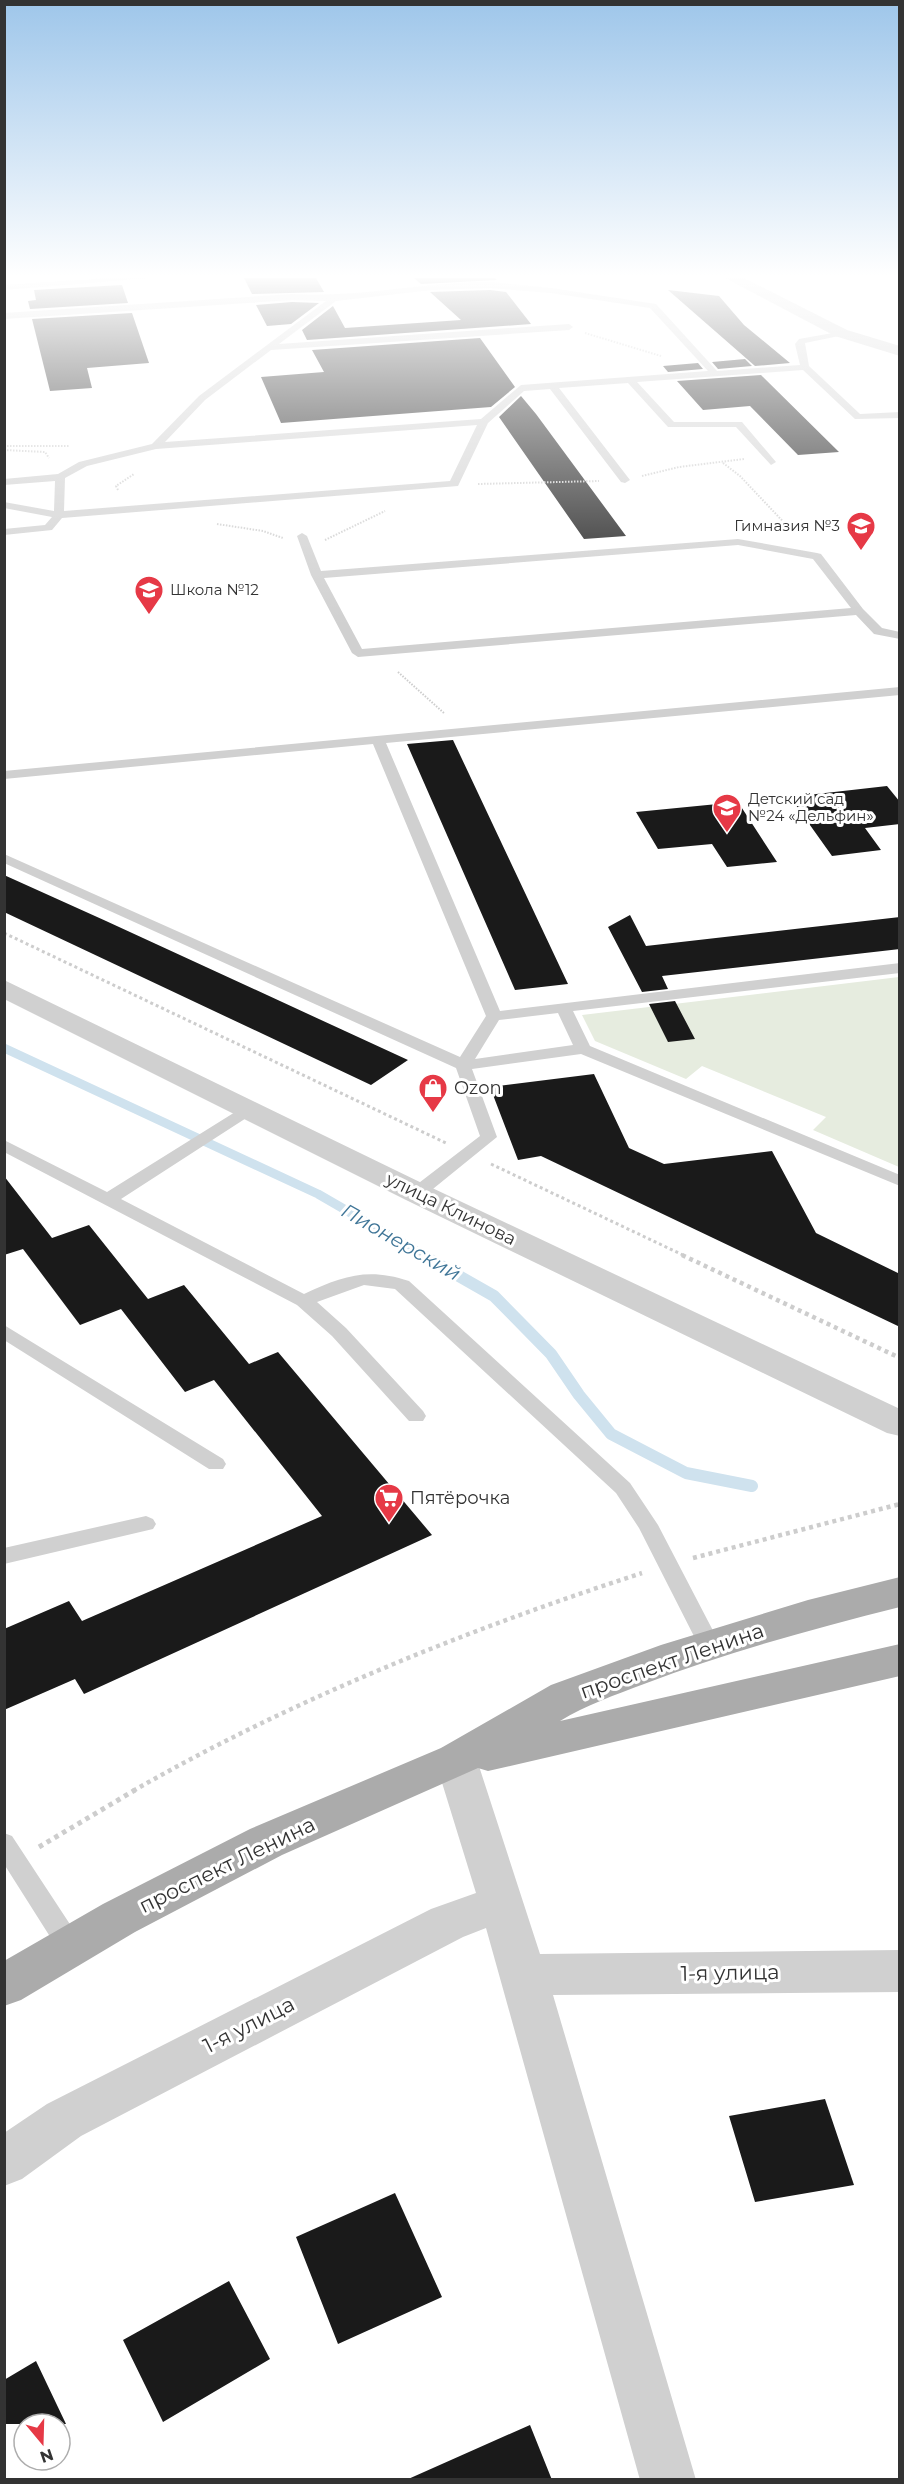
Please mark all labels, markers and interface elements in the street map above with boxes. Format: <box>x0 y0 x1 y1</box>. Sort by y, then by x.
school or university icon: Гимназия №3 <box>845 510 877 552</box>
place label: Гимназия №3 <box>734 516 840 535</box>
school or university icon: Школа №12 <box>133 574 165 616</box>
place label: Школа №12 <box>170 580 259 599</box>
place label: Детский сад №24 «Дельфин» <box>748 789 874 825</box>
school or university icon: Детский сад №24 «Дельфин» <box>711 792 743 834</box>
shop icon: Ozon <box>417 1072 449 1114</box>
place label: Ozon <box>454 1077 502 1099</box>
street label: улица Клинова <box>381 1168 520 1250</box>
water label: Пионерский <box>337 1198 465 1286</box>
supermarket icon: Пятёрочка <box>373 1482 405 1524</box>
place label: Пятёрочка <box>410 1487 510 1509</box>
street label: проспект Ленина <box>577 1617 767 1704</box>
street label: проспект Ленина <box>135 1811 319 1918</box>
street label: 1-я улица <box>680 1959 780 1986</box>
street label: 1-я улица <box>199 1991 299 2058</box>
north arrow <box>12 2412 72 2472</box>
text: N <box>38 2445 56 2467</box>

